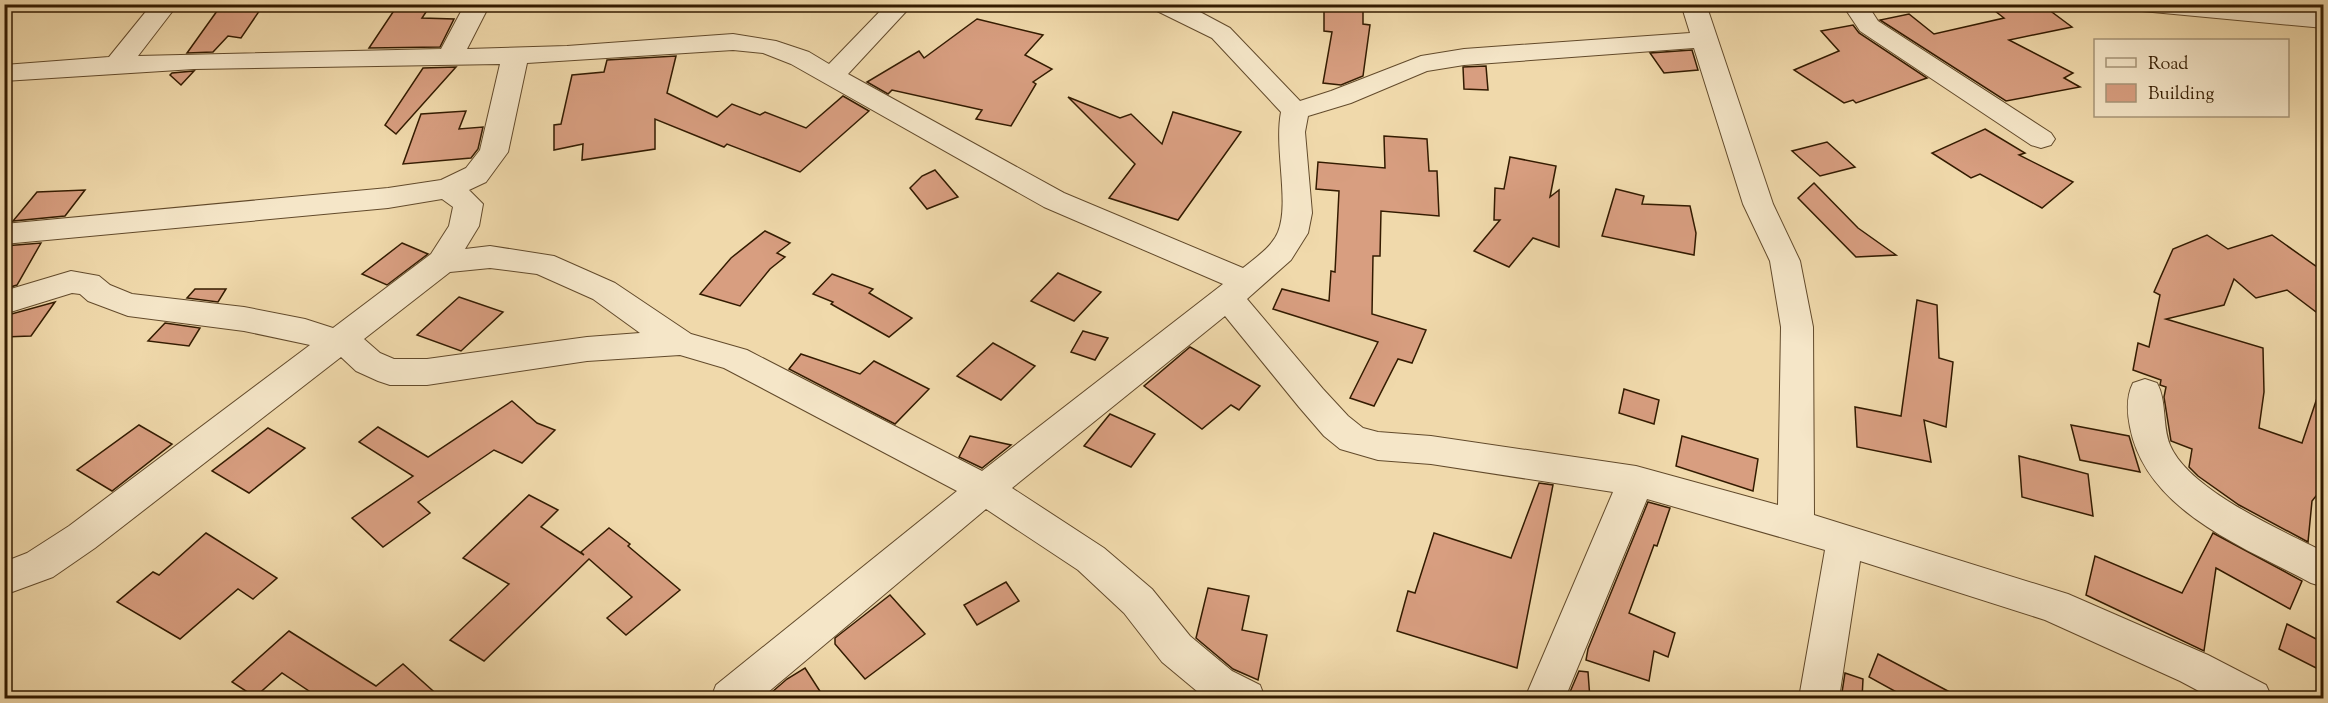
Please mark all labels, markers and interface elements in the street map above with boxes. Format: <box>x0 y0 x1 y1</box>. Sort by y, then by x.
legend <box>2094 39 2289 117</box>
text: Road <box>2148 52 2188 78</box>
text: Building <box>2148 82 2214 108</box>

